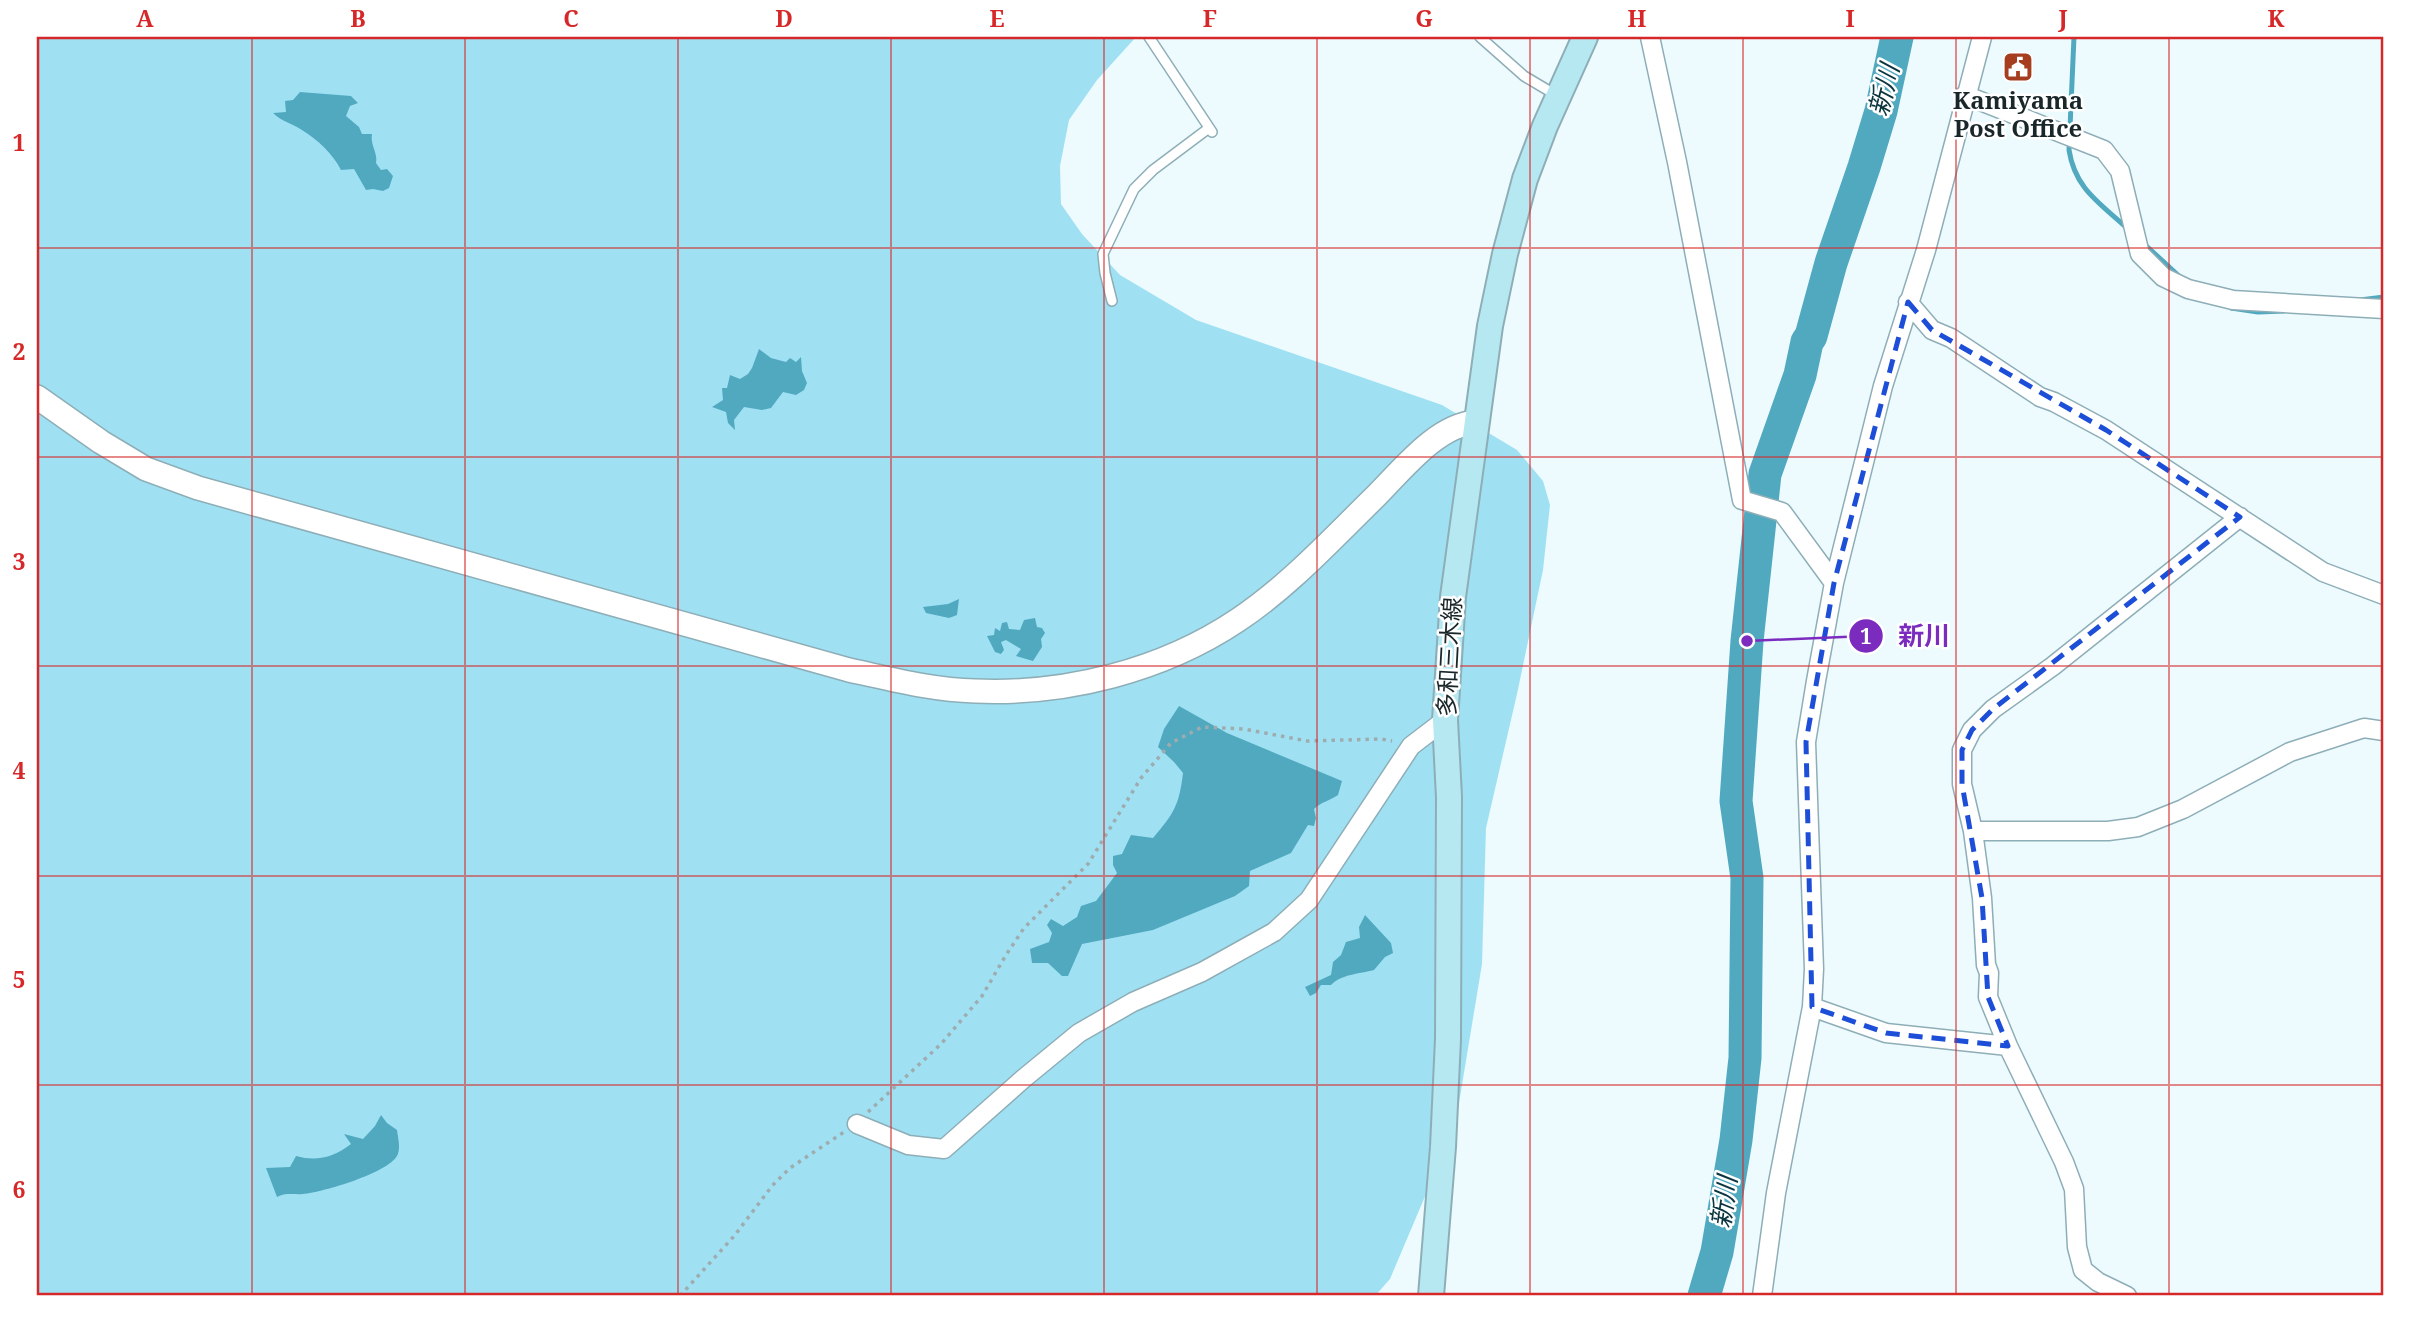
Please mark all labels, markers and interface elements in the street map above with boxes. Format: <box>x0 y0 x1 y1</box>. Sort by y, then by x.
text: A <box>136 2 154 34</box>
text: B <box>350 2 366 34</box>
text: C <box>563 2 579 34</box>
text: D <box>775 2 793 34</box>
text: E <box>989 2 1005 34</box>
text: F <box>1203 2 1217 34</box>
text: G <box>1415 2 1433 34</box>
text: H <box>1628 2 1647 34</box>
text: I <box>1845 2 1855 34</box>
text: J <box>2057 2 2068 34</box>
text: K <box>2268 2 2285 34</box>
public building icon: Kamiyama Post Office <box>2001 50 2035 84</box>
water label: 新川 <box>1859 57 1908 119</box>
place label: Kamiyama Post Office <box>1953 83 2083 144</box>
text: 1 <box>13 126 26 158</box>
text: 2 <box>13 335 26 367</box>
text: 3 <box>13 545 26 577</box>
street label: 多和三木線 <box>1429 596 1468 718</box>
callout: 新川 <box>1849 613 1964 660</box>
text: 新川 <box>1898 617 1950 653</box>
text: 1 <box>1860 622 1872 650</box>
text: 4 <box>13 754 26 786</box>
text: 5 <box>13 963 26 995</box>
water label: 新川 <box>1702 1171 1745 1230</box>
text: 6 <box>13 1173 26 1205</box>

